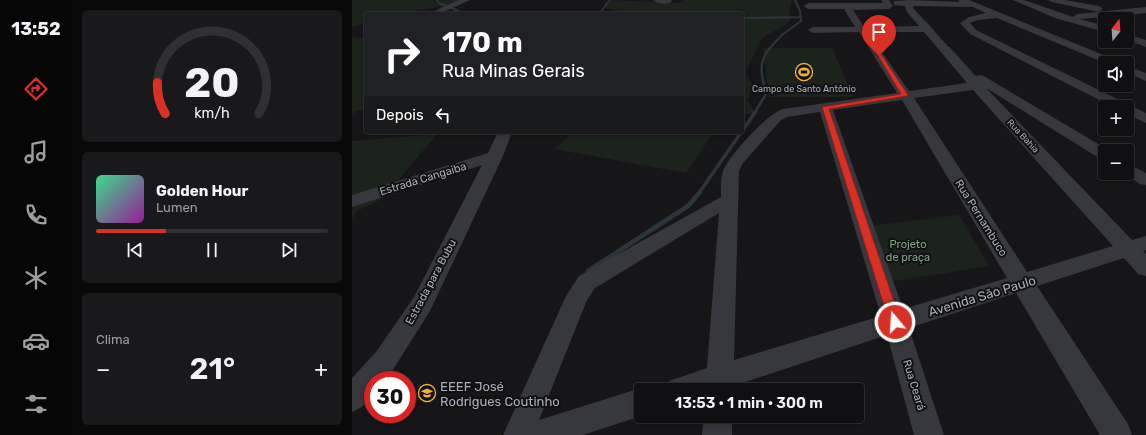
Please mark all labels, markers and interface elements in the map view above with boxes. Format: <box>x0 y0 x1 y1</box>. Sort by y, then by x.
north arrow <box>1098 12 1134 48</box>
map controls <box>1098 12 1134 180</box>
pin <box>862 15 896 56</box>
text: 13:52 <box>11 18 61 40</box>
icon: arrive <box>868 21 890 43</box>
text: 170 m <box>442 26 523 59</box>
icon: right <box>376 28 428 80</box>
button: sound <box>1098 56 1134 92</box>
text: 20 <box>184 58 240 107</box>
text: Rua Minas Gerais <box>442 60 585 82</box>
sports icon: Campo de Santo Antônio <box>794 62 814 82</box>
icon: directions <box>22 75 50 103</box>
place label: Campo de Santo Antônio <box>752 84 856 94</box>
button: + <box>1098 100 1134 136</box>
text: km/h <box>194 104 230 121</box>
icon: left <box>432 104 454 126</box>
text: Depois <box>376 106 424 124</box>
street label: Rua Bahia <box>1005 117 1041 155</box>
icon: music <box>22 138 50 166</box>
button: − <box>1098 144 1134 180</box>
street label: Estrada Cangaiba <box>378 160 468 198</box>
street label: Rua Pernambuco <box>952 177 1010 259</box>
text: Golden Hour <box>156 182 248 200</box>
text: Lumen <box>156 200 198 215</box>
icon: phone <box>22 201 50 229</box>
street label: Estrada para Bubu <box>403 237 459 327</box>
park label: Projeto de praça <box>886 238 930 264</box>
icon: previous <box>124 239 146 261</box>
icon: pause <box>201 239 223 261</box>
icon: next <box>278 239 300 261</box>
icon: climate <box>22 264 50 292</box>
street label: Avenida São Paulo <box>927 273 1037 319</box>
position arrow <box>874 301 916 343</box>
icon: car <box>22 327 50 355</box>
text: Clima <box>96 332 130 347</box>
text: 21° <box>190 351 235 387</box>
text: − <box>96 356 110 383</box>
text: + <box>314 356 328 383</box>
street label: Rua Ceará <box>900 358 928 412</box>
speed limit sign: 30 <box>364 371 416 423</box>
place label: EEEF José Rodrigues Coutinho <box>440 379 560 410</box>
school or university icon: EEEF José Rodrigues Coutinho <box>417 383 437 403</box>
icon: filters <box>22 390 50 418</box>
text: 13:53 · 1 min · 300 m <box>675 394 823 412</box>

